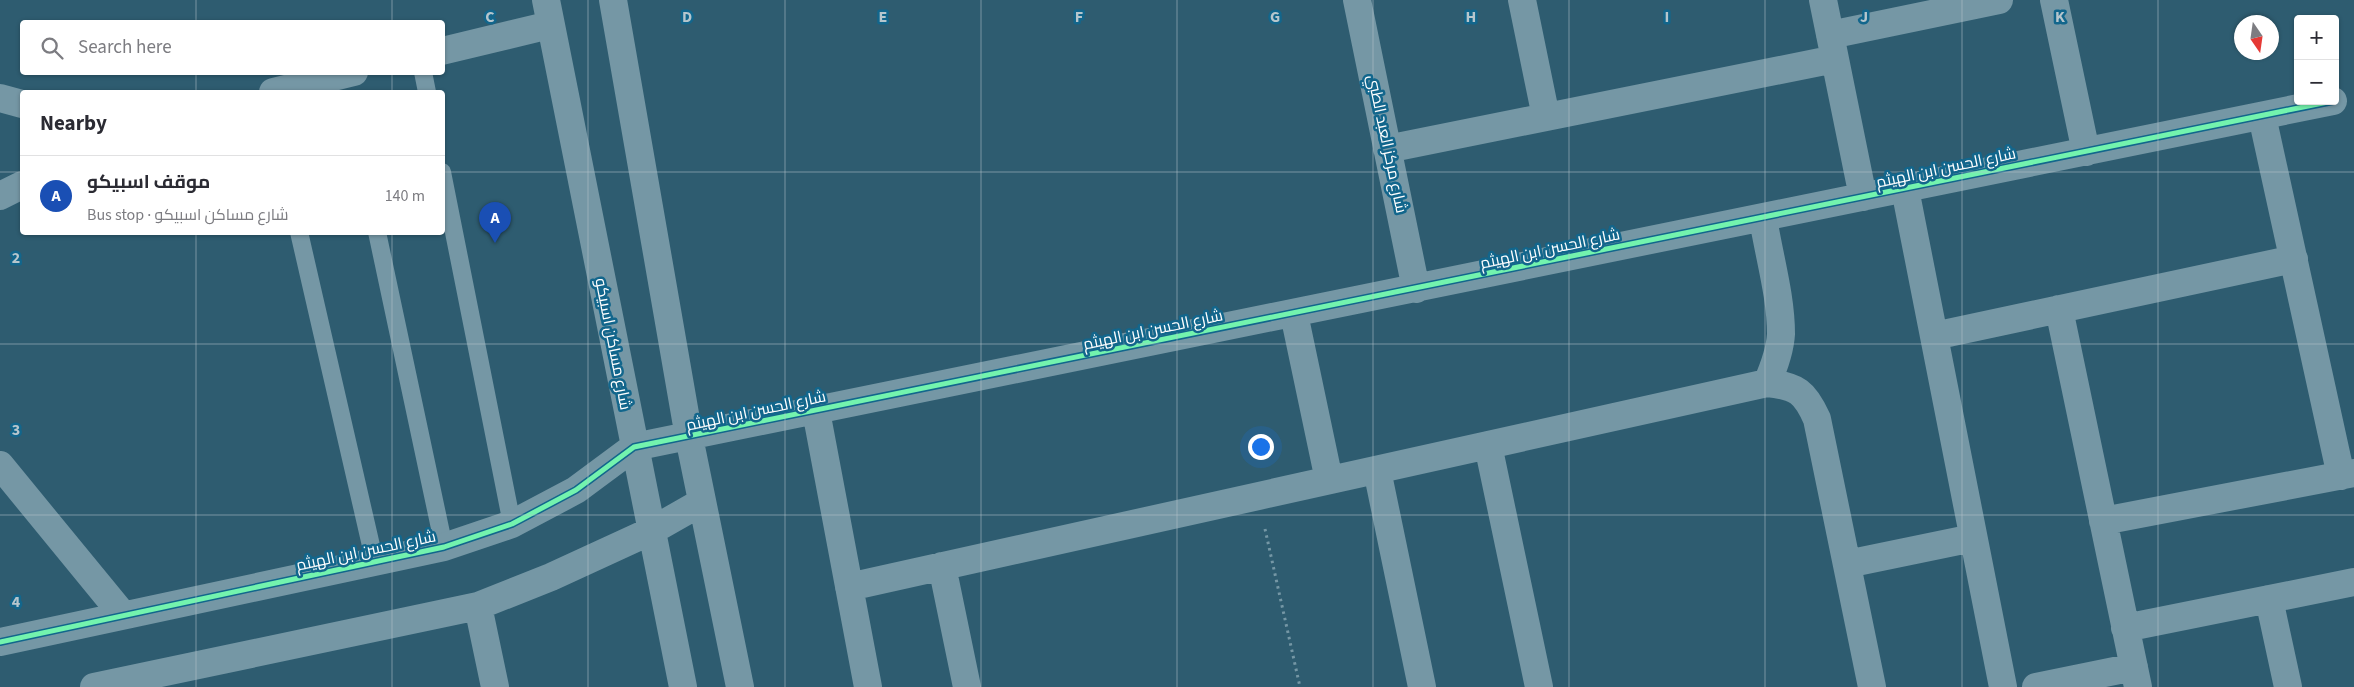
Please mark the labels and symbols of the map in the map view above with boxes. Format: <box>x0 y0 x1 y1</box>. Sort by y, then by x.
text: C <box>485 6 495 28</box>
text: D <box>682 6 692 28</box>
text: E <box>879 6 887 28</box>
text: F <box>1075 6 1083 28</box>
text: G <box>1270 6 1280 28</box>
text: H <box>1466 6 1476 28</box>
text: I <box>1665 6 1669 28</box>
text: J <box>1860 6 1868 28</box>
text: K <box>2055 6 2065 28</box>
north arrow <box>2234 15 2279 60</box>
street label: شارع مركز العبد الطبي <box>1360 73 1412 216</box>
street label: شارع الحسن ابن الهيثم <box>1874 142 2018 194</box>
pin: A <box>479 202 511 243</box>
street label: شارع الحسن ابن الهيثم <box>1478 223 1622 275</box>
text: 2 <box>12 247 20 269</box>
street label: شارع مساكن اسبيكو <box>589 276 637 412</box>
street label: شارع الحسن ابن الهيثم <box>1081 304 1225 356</box>
street label: شارع الحسن ابن الهيثم <box>684 385 828 437</box>
text: 3 <box>12 419 20 441</box>
your location <box>1248 434 1274 460</box>
street label: شارع الحسن ابن الهيثم <box>294 525 438 577</box>
text: 4 <box>12 591 21 613</box>

